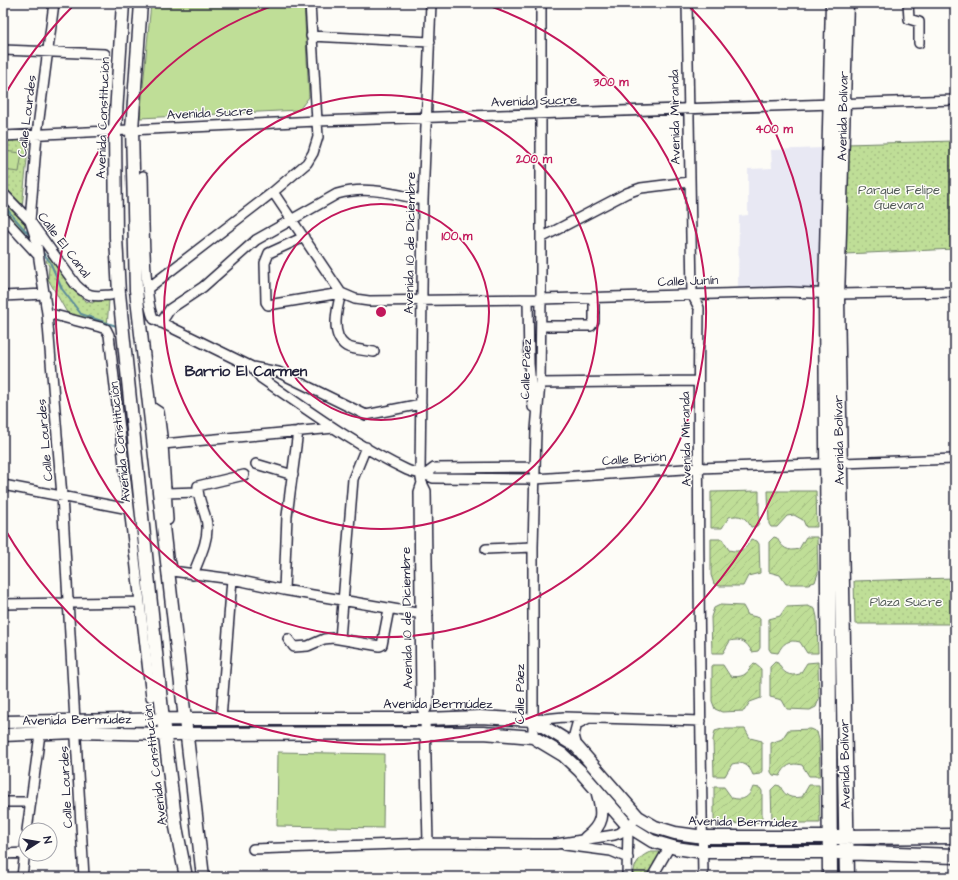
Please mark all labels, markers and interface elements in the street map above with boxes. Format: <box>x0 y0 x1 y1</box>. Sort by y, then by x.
street label: Avenida Constitución <box>92 56 114 179</box>
street label: Avenida Miranda <box>665 69 685 165</box>
street label: Avenida Bolívar <box>833 71 853 161</box>
street label: Calle Lourdes <box>13 74 41 158</box>
text: 300 m <box>592 74 629 91</box>
street label: Avenida Sucre <box>490 90 578 112</box>
street label: Avenida Sucre <box>166 102 254 124</box>
text: 400 m <box>755 121 793 138</box>
text: 200 m <box>515 151 553 168</box>
street label: Avenida 10 de Diciembre <box>400 172 420 314</box>
park label: Parque Felipe Guevara <box>858 181 940 214</box>
street label: Calle El Canal <box>33 208 95 282</box>
text: 100 m <box>442 228 473 245</box>
street label: Calle Junín <box>657 271 719 291</box>
centre of rings <box>374 305 388 319</box>
street label: Calle Páez <box>516 338 536 400</box>
district label: Barrio El Carmen <box>185 361 308 382</box>
street label: Avenida Constitución <box>105 380 135 503</box>
street label: Avenida Miranda <box>676 391 696 487</box>
street label: Avenida Bolívar <box>829 395 849 485</box>
street label: Calle Lourdes <box>32 398 58 482</box>
street label: Calle Brión <box>601 448 667 470</box>
street label: Avenida 10 de Diciembre <box>397 547 417 689</box>
park label: Plaza Sucre <box>870 593 942 611</box>
street label: Calle Páez <box>511 663 529 724</box>
street label: Avenida Bermúdez <box>383 695 493 713</box>
street label: Avenida Constitución <box>139 703 171 826</box>
street label: Avenida Bermúdez <box>22 710 132 730</box>
street label: Avenida Bolívar <box>835 719 855 809</box>
street label: Calle Lourdes <box>55 745 77 829</box>
street label: Avenida Bermúdez <box>688 812 798 832</box>
north arrow <box>18 822 58 862</box>
text: N <box>39 835 55 845</box>

